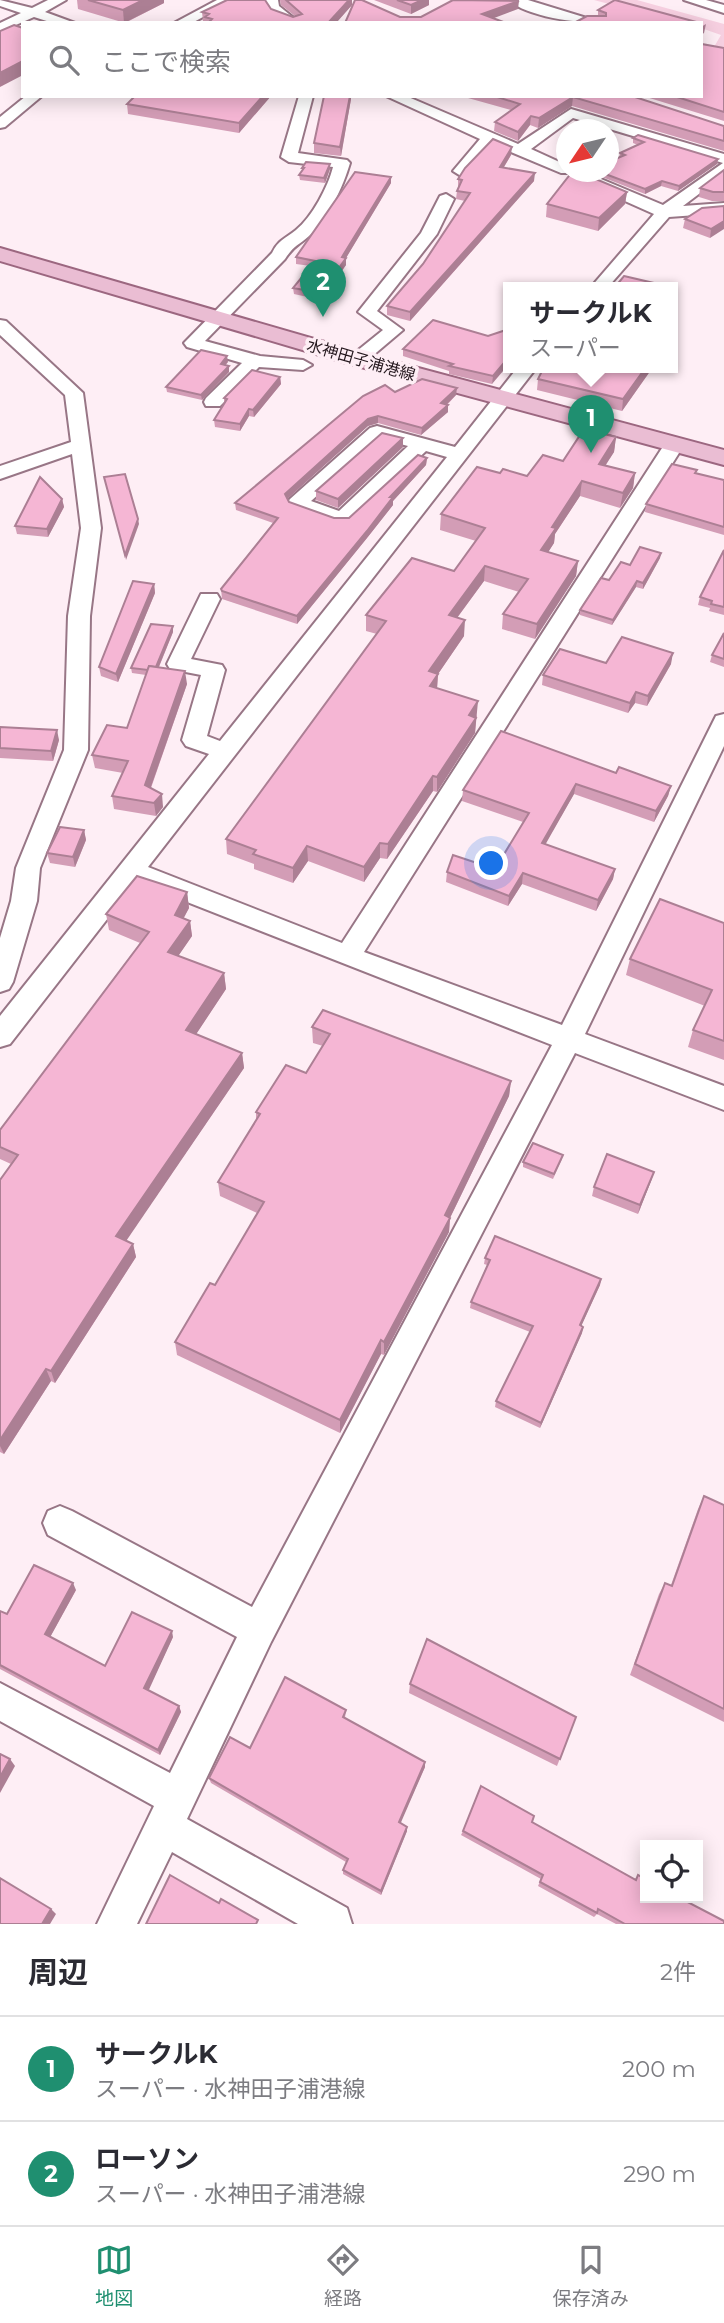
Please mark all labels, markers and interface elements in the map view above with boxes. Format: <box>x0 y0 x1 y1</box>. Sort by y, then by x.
search box <box>21 21 703 98</box>
icon: search <box>45 41 83 79</box>
text: ここで検索 <box>101 46 231 78</box>
north arrow <box>556 119 619 182</box>
pin: 2 <box>300 259 346 317</box>
popup <box>503 282 678 373</box>
text: サークルK <box>529 297 652 329</box>
text: スーパー <box>529 334 621 362</box>
street label: 水神田子浦港線 <box>305 335 417 385</box>
pin: 1 <box>568 395 614 453</box>
your location <box>474 846 508 880</box>
map controls <box>640 1840 703 1903</box>
button: locate <box>640 1840 703 1903</box>
text: 周辺 <box>28 1954 88 1991</box>
text: 2件 <box>660 1958 696 1986</box>
text: サークルK <box>95 2038 217 2070</box>
text: 1 <box>46 2055 56 2083</box>
text: 200 m <box>622 2055 696 2083</box>
text: スーパー · 水神田子浦港線 <box>95 2075 366 2103</box>
text: ローソン <box>95 2143 199 2175</box>
text: 2 <box>44 2160 58 2188</box>
text: 290 m <box>623 2160 696 2188</box>
text: スーパー · 水神田子浦港線 <box>95 2180 366 2208</box>
tab: 地図 <box>95 2241 133 2310</box>
tab: 経路 <box>324 2241 362 2310</box>
tab: 保存済み <box>553 2241 629 2310</box>

